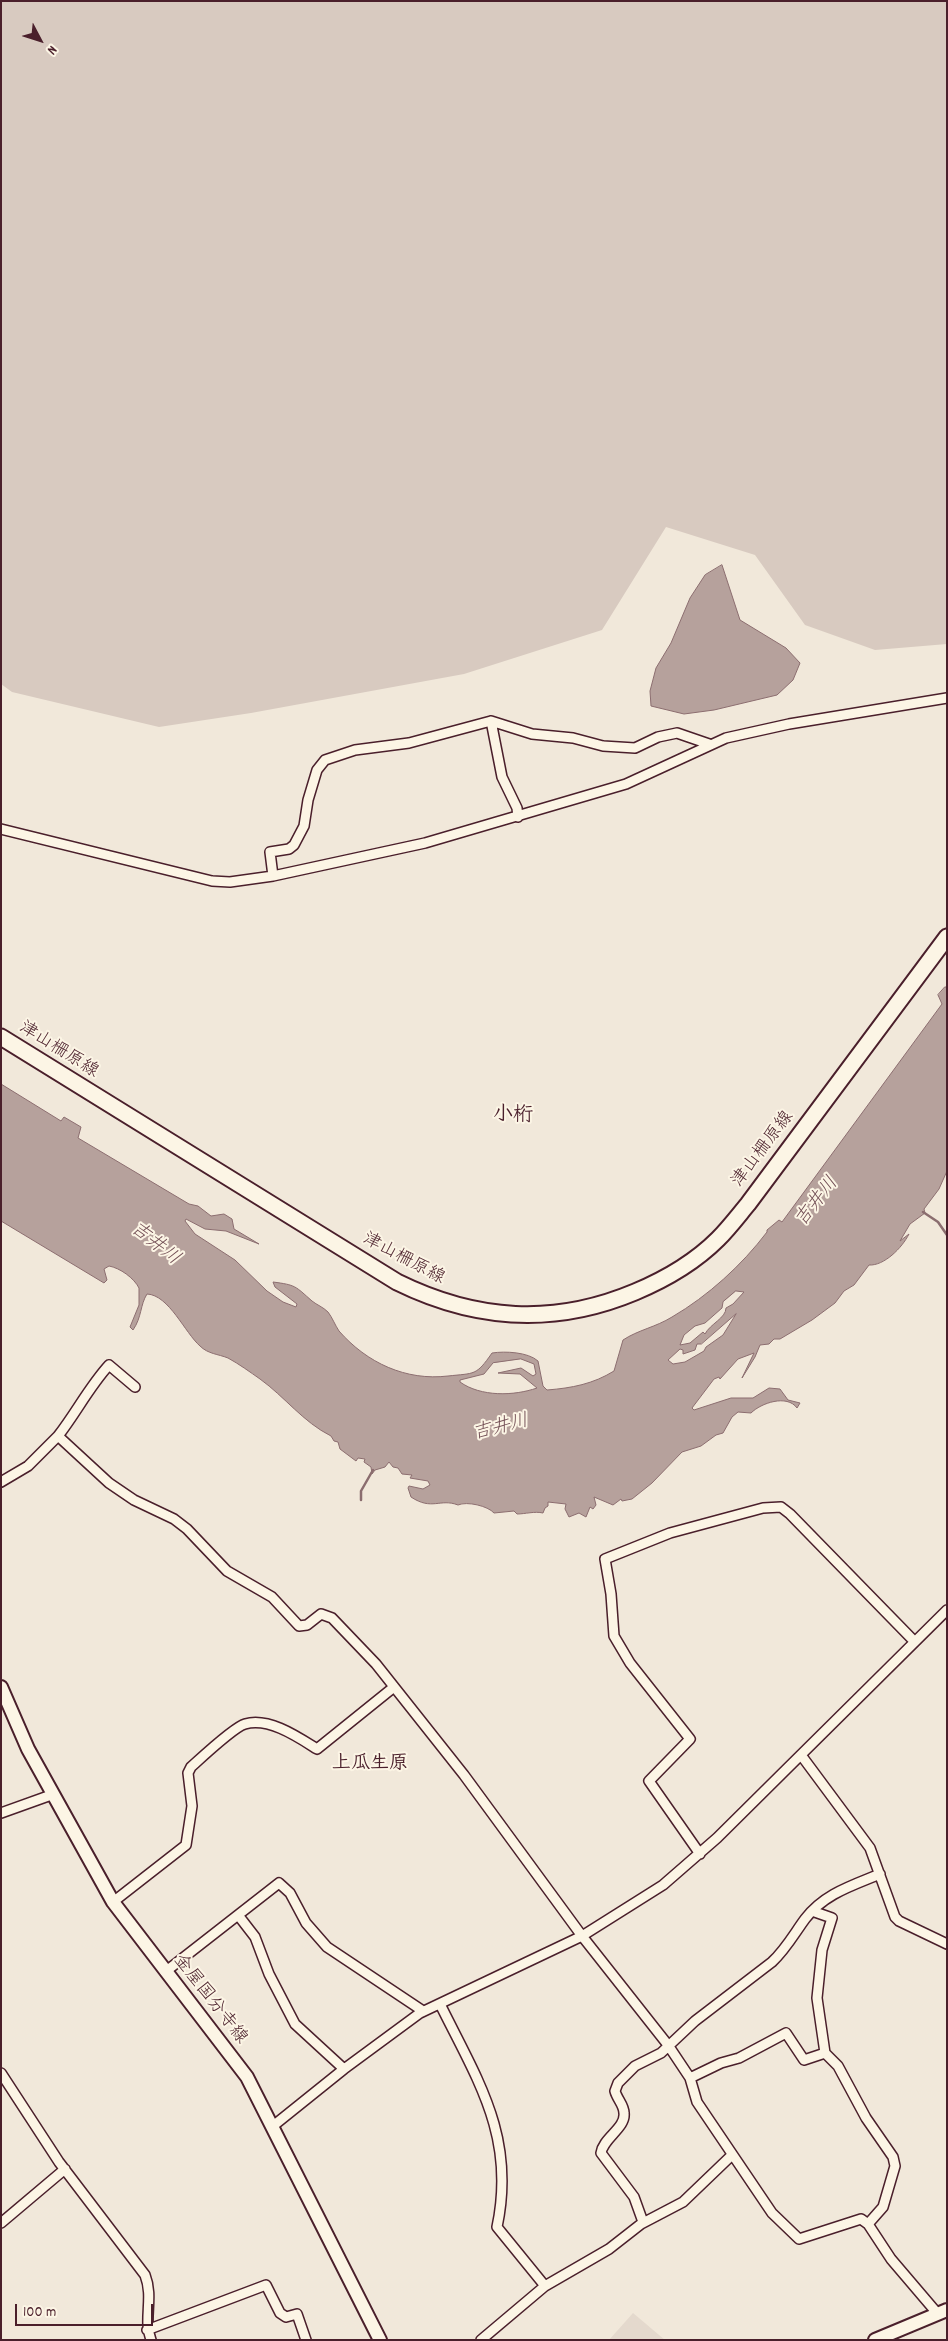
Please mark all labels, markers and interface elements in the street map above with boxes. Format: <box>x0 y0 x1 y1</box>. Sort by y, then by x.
north arrow <box>15 15 65 65</box>
text: N <box>42 41 61 59</box>
street label: 津山柵原線 <box>14 1018 102 1084</box>
district label: 小桁 <box>493 1105 533 1129</box>
street label: 津山柵原線 <box>728 1108 800 1192</box>
water label: 吉井川 <box>791 1174 845 1232</box>
water label: 吉井川 <box>125 1218 183 1272</box>
street label: 津山柵原線 <box>358 1229 448 1291</box>
water label: 吉井川 <box>471 1411 531 1447</box>
district label: 上瓜生原 <box>332 1754 408 1776</box>
street label: 金屋国分寺線 <box>167 1951 251 2049</box>
scale bar <box>18 2294 155 2326</box>
text: 100 m <box>23 2302 56 2324</box>

